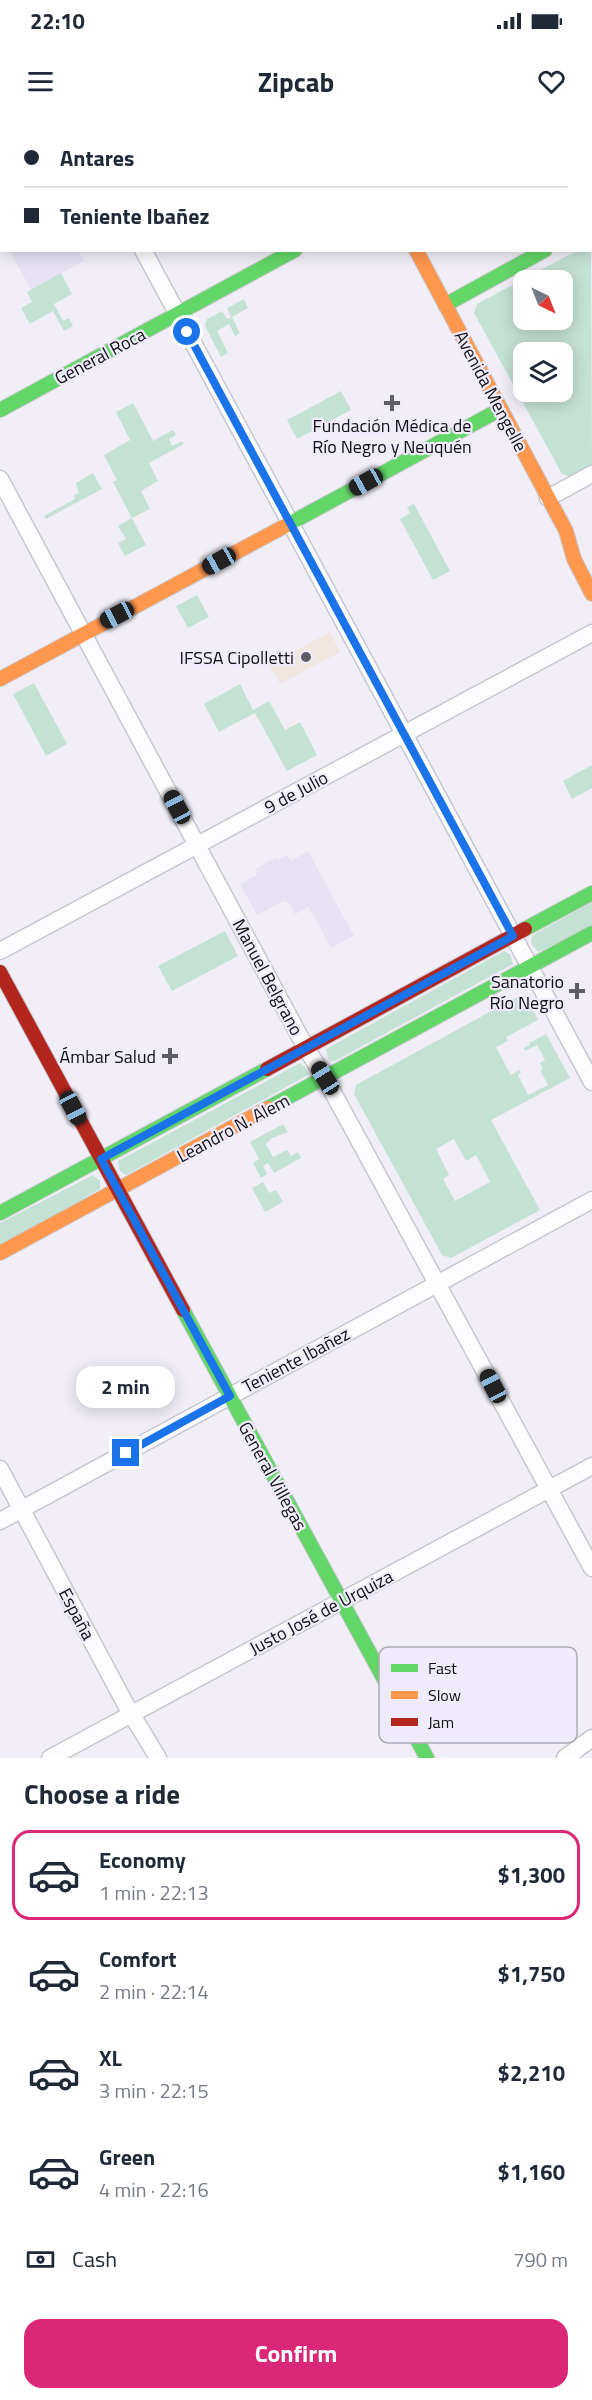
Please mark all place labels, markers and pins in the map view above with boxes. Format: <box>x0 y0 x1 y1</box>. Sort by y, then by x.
marker: Fundación Médica de Río Negro y Neuquén <box>383 394 401 412</box>
place label: Fundación Médica de Río Negro y Neuquén <box>312 412 472 460</box>
place label: IFSSA Cipolletti <box>180 644 294 671</box>
marker: IFSSA Cipolletti <box>299 650 313 664</box>
place label: Sanatorio Río Negro <box>490 968 564 1016</box>
marker: Sanatorio Río Negro <box>568 982 586 1000</box>
place label: Ámbar Salud <box>60 1043 156 1070</box>
marker: Ámbar Salud <box>161 1047 179 1065</box>

